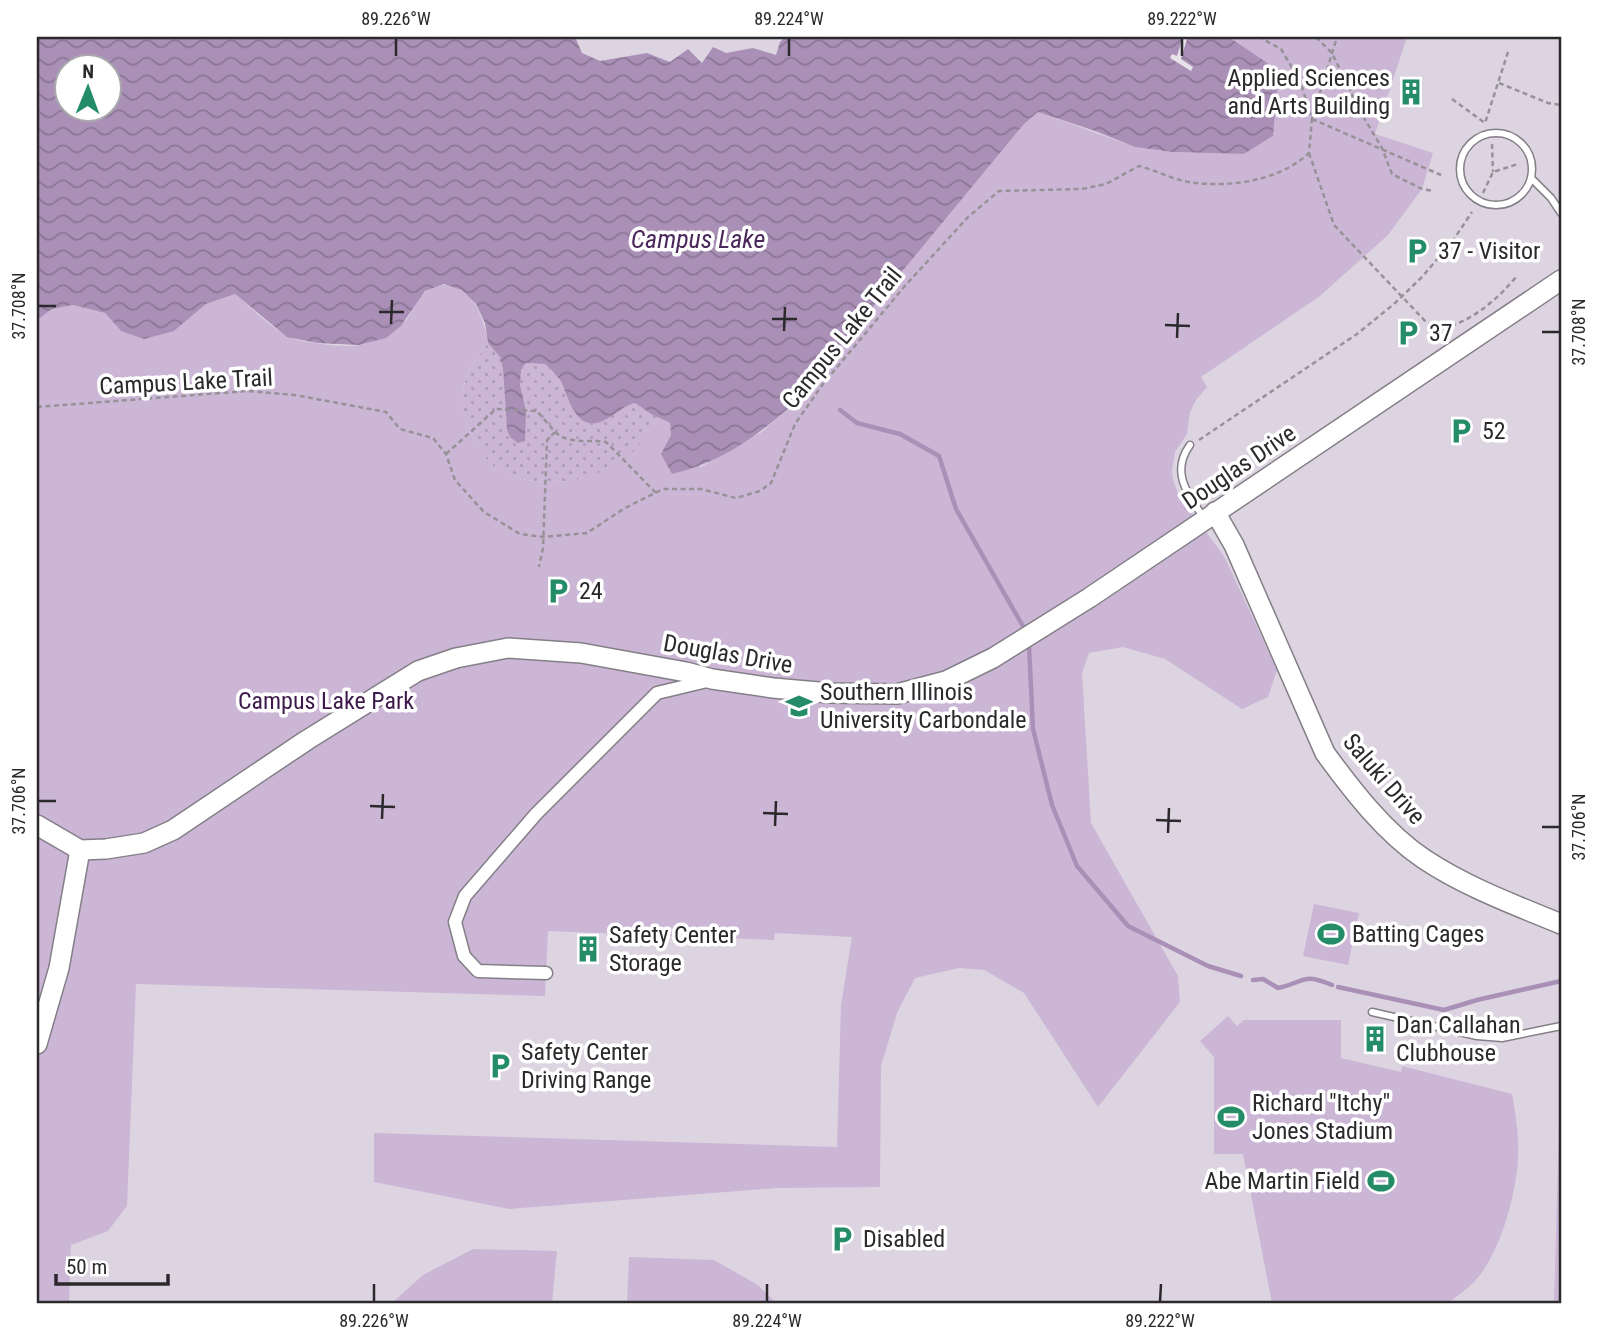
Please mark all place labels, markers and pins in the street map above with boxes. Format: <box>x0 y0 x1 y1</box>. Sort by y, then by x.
place label: Applied Sciences and Arts Building <box>1228 64 1390 120</box>
building icon: Applied Sciences and Arts Building <box>1396 77 1426 107</box>
parking icon: 37 - Visitor <box>1402 236 1432 266</box>
place label: 37 - Visitor <box>1438 237 1540 265</box>
parking icon: 37 <box>1393 318 1423 348</box>
place label: 37 <box>1429 319 1453 347</box>
parking icon: 52 <box>1446 416 1476 446</box>
place label: 52 <box>1482 417 1506 445</box>
parking icon: 24 <box>543 576 573 606</box>
place label: 24 <box>579 577 603 605</box>
place label: Southern Illinois University Carbondale <box>820 678 1026 734</box>
school or university icon: Southern Illinois University Carbondale <box>784 691 814 721</box>
sports icon: Batting Cages <box>1316 919 1346 949</box>
place label: Batting Cages <box>1352 920 1484 948</box>
place label: Safety Center Storage <box>609 921 736 977</box>
building icon: Safety Center Storage <box>573 934 603 964</box>
place label: Dan Callahan Clubhouse <box>1396 1011 1521 1067</box>
building icon: Dan Callahan Clubhouse <box>1360 1024 1390 1054</box>
place label: Safety Center Driving Range <box>521 1038 651 1094</box>
parking icon: Safety Center Driving Range <box>485 1051 515 1081</box>
place label: Richard "Itchy" Jones Stadium <box>1252 1089 1393 1145</box>
sports icon: Richard "Itchy" Jones Stadium <box>1216 1102 1246 1132</box>
sports icon: Abe Martin Field <box>1366 1166 1396 1196</box>
place label: Abe Martin Field <box>1205 1167 1360 1195</box>
parking icon: Disabled <box>827 1224 857 1254</box>
place label: Disabled <box>863 1225 945 1253</box>

